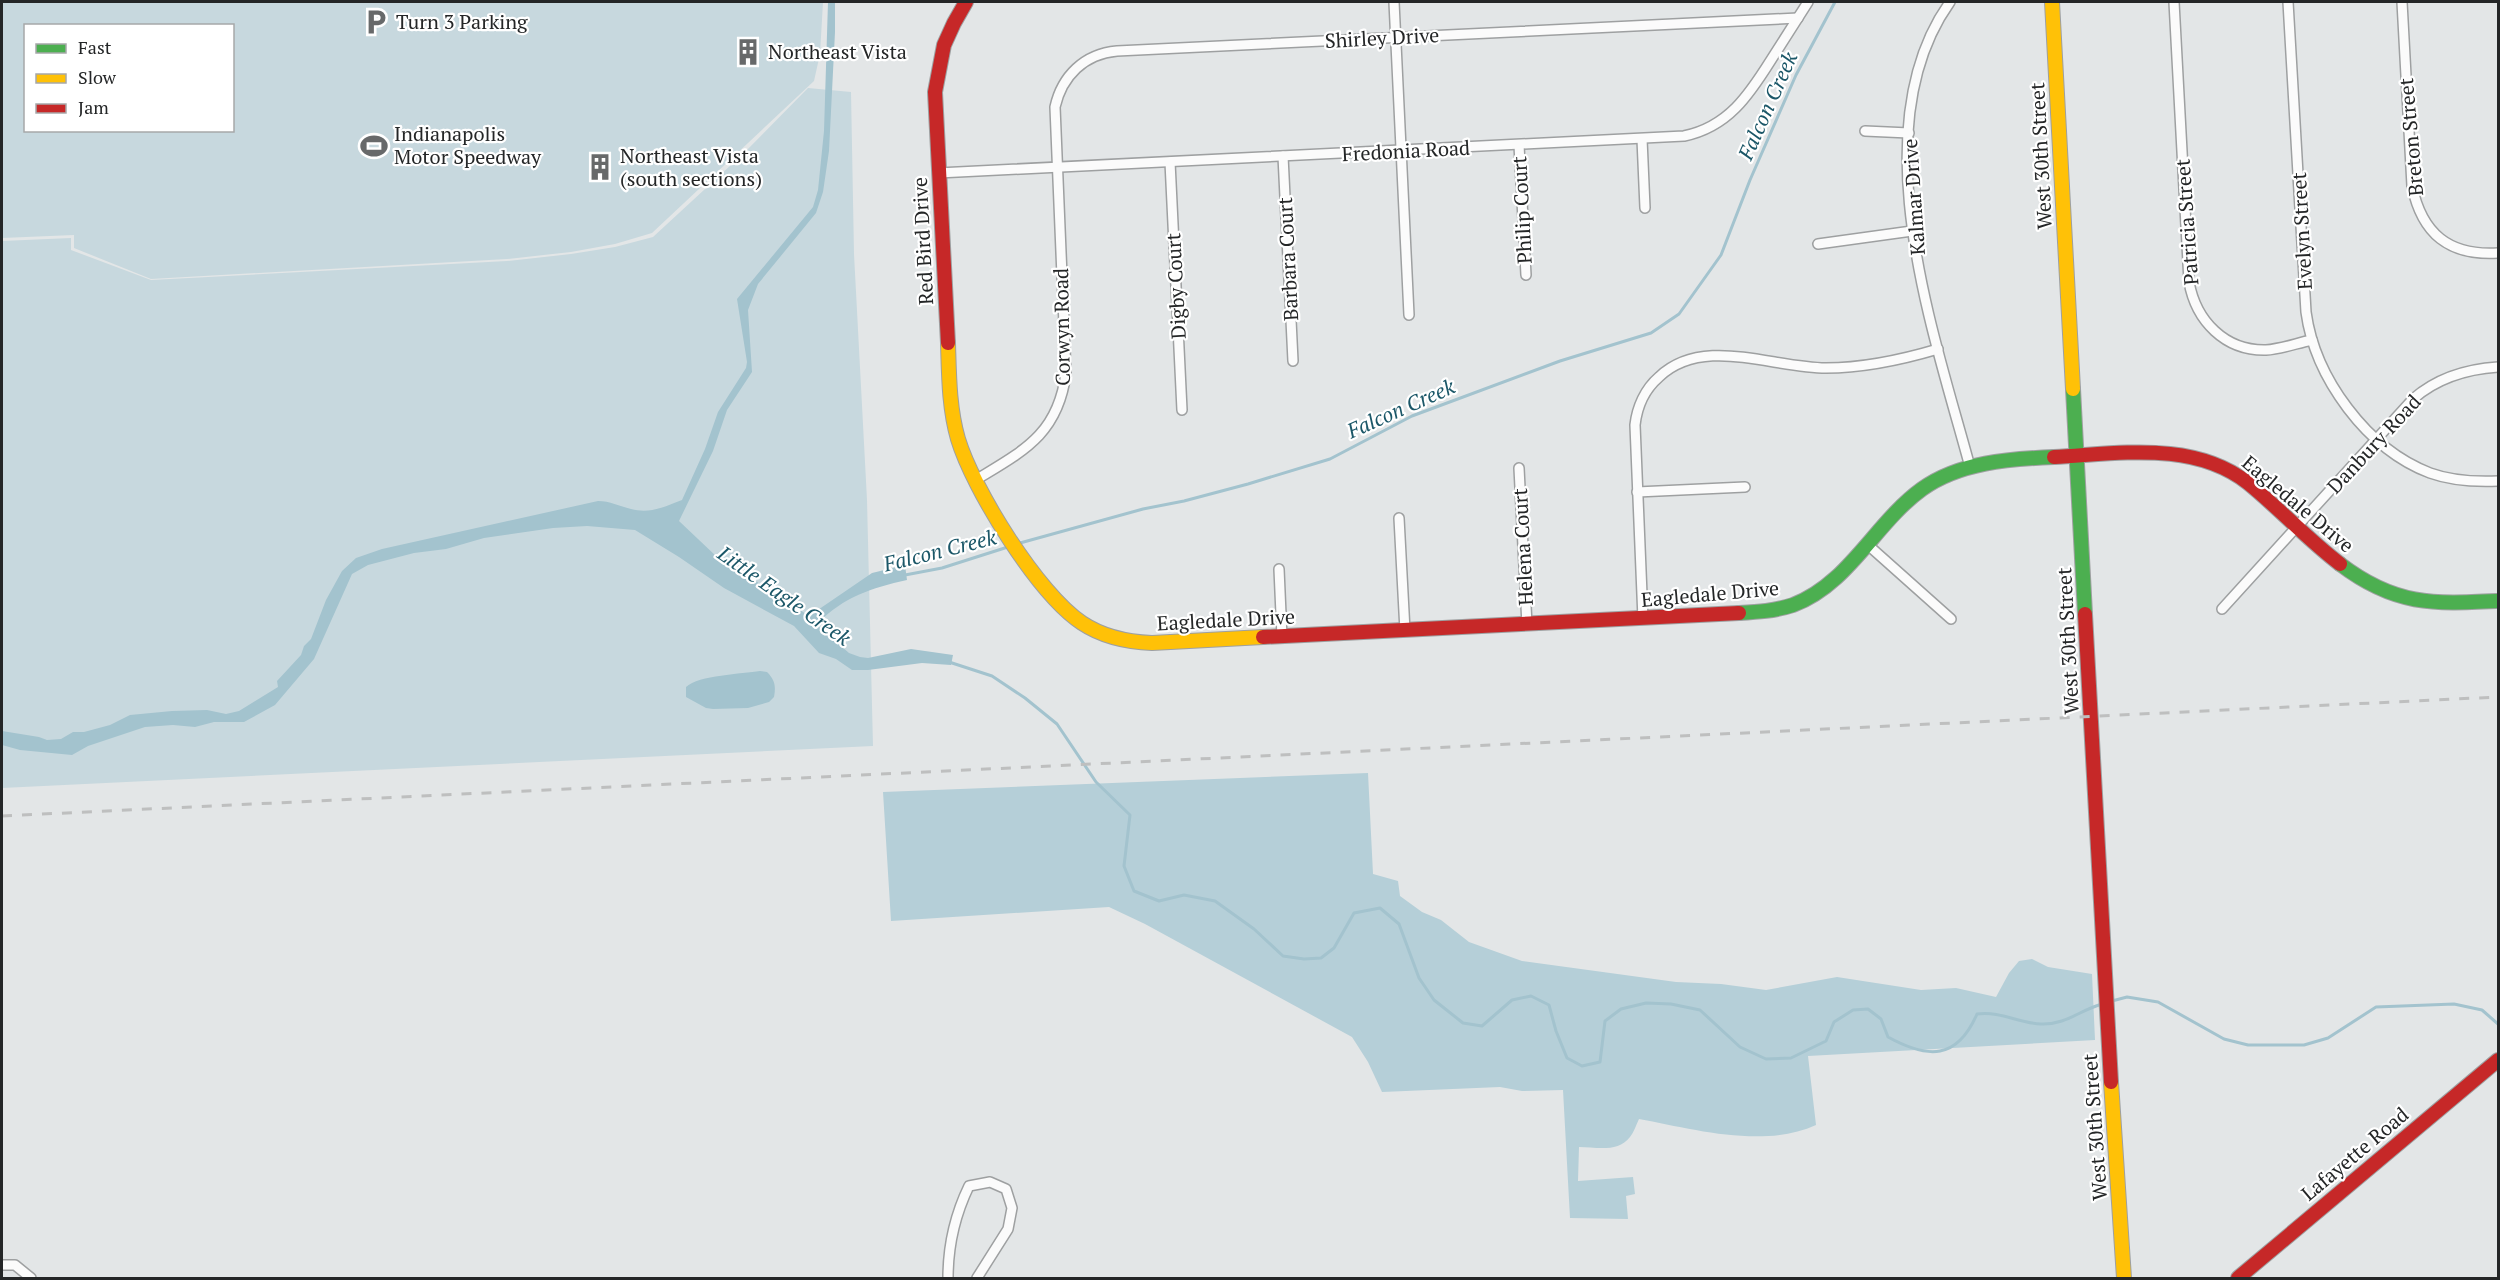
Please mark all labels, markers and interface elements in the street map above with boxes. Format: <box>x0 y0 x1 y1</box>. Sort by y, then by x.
parking icon: Turn 3 Parking <box>361 7 391 37</box>
place label: Turn 3 Parking <box>396 8 528 35</box>
street label: Shirley Drive <box>1324 21 1440 54</box>
legend <box>24 24 234 132</box>
text: Fast <box>78 35 112 59</box>
building icon: Northeast Vista <box>733 37 763 67</box>
place label: Northeast Vista <box>768 38 907 65</box>
water label: Falcon Creek <box>1730 46 1804 165</box>
text: Slow <box>78 65 117 89</box>
street label: Breton Street <box>2392 76 2429 197</box>
street label: West 30th Street <box>2023 81 2058 230</box>
text: Jam <box>78 95 109 119</box>
place label: Indianapolis Motor Speedway <box>394 120 542 170</box>
sports icon: Indianapolis Motor Speedway <box>359 131 389 161</box>
street label: Fredonia Road <box>1341 134 1471 167</box>
street label: Kalmar Drive <box>1896 138 1931 256</box>
place label: Northeast Vista (south sections) <box>620 142 762 192</box>
building icon: Northeast Vista (south sections) <box>585 152 615 182</box>
street label: Philip Court <box>1505 155 1538 265</box>
street label: Patricia Street <box>2169 157 2204 286</box>
street label: Evelyn Street <box>2285 171 2318 291</box>
street label: Red Bird Drive <box>906 176 939 306</box>
street label: Barbara Court <box>1271 196 1304 322</box>
street label: Digby Court <box>1159 232 1192 340</box>
street label: Corwyn Road <box>1047 268 1076 386</box>
water label: Falcon Creek <box>1341 371 1460 445</box>
street label: Danbury Road <box>2321 388 2427 499</box>
street label: Eagledale Drive <box>2237 449 2360 558</box>
street label: Helena Court <box>1506 487 1539 606</box>
water label: Falcon Creek <box>879 522 1000 578</box>
water label: Little Eagle Creek <box>712 538 857 652</box>
street label: West 30th Street <box>2050 566 2085 715</box>
street label: Eagledale Drive <box>1640 574 1780 613</box>
street label: Eagledale Drive <box>1156 602 1296 637</box>
street label: West 30th Street <box>2076 1052 2113 1201</box>
street label: Lafayette Road <box>2295 1101 2414 1206</box>

